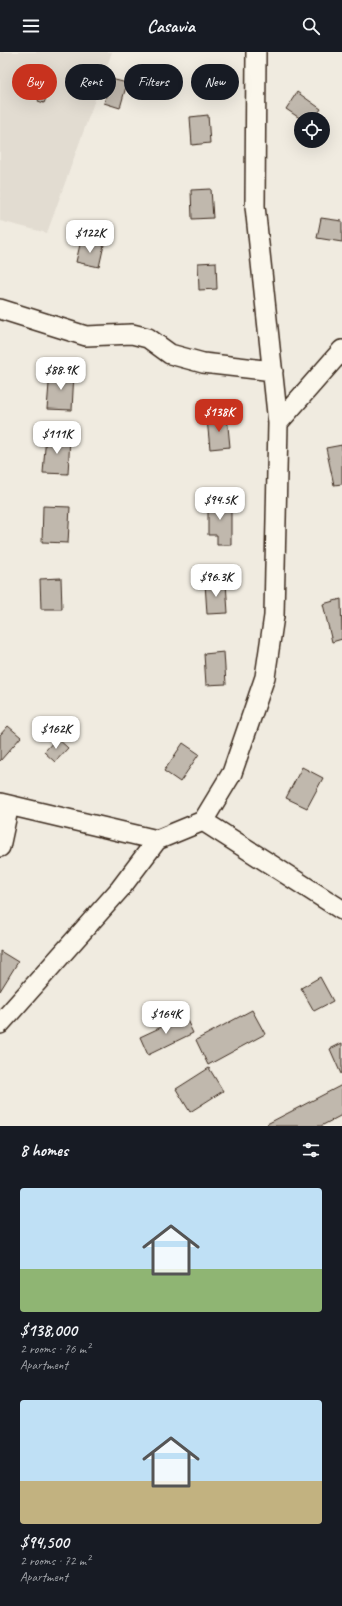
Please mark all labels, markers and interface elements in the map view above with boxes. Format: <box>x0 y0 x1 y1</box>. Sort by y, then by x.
icon: menu <box>20 15 42 37</box>
text: Casavia <box>147 15 195 37</box>
icon: search <box>300 15 322 37</box>
chip: Buy <box>12 64 57 100</box>
chip: Rent <box>65 64 116 100</box>
chip: Filters <box>124 64 183 100</box>
chip: New <box>191 64 239 100</box>
map controls <box>294 112 330 148</box>
button: locate <box>294 112 330 148</box>
pin: $122K <box>62 220 118 254</box>
text: $122K <box>75 225 105 241</box>
pin: $88.9K <box>28 357 94 391</box>
text: $88.9K <box>45 362 77 378</box>
pin: $138K <box>191 399 247 433</box>
text: $138K <box>204 404 234 420</box>
pin: $111K <box>29 421 85 455</box>
text: $111K <box>42 426 72 442</box>
pin: $94.5K <box>187 487 253 521</box>
text: $94.5K <box>204 492 236 508</box>
pin: $96.3K <box>183 564 249 598</box>
text: $96.3K <box>200 569 232 585</box>
pin: $162K <box>28 716 84 750</box>
text: $162K <box>41 721 71 737</box>
pin: $164K <box>138 1001 194 1035</box>
text: $164K <box>151 1006 181 1022</box>
icon: filters <box>300 1139 322 1161</box>
text: 8 homes <box>20 1140 68 1161</box>
icon: home <box>135 1214 207 1286</box>
text: $138,000 <box>20 1320 77 1341</box>
text: 2 rooms · 76 m² <box>20 1341 90 1357</box>
text: Apartment <box>20 1357 68 1373</box>
icon: home <box>135 1426 207 1498</box>
text: $94,500 <box>20 1532 69 1553</box>
text: 2 rooms · 72 m² <box>20 1553 90 1569</box>
text: Apartment <box>20 1569 68 1585</box>

